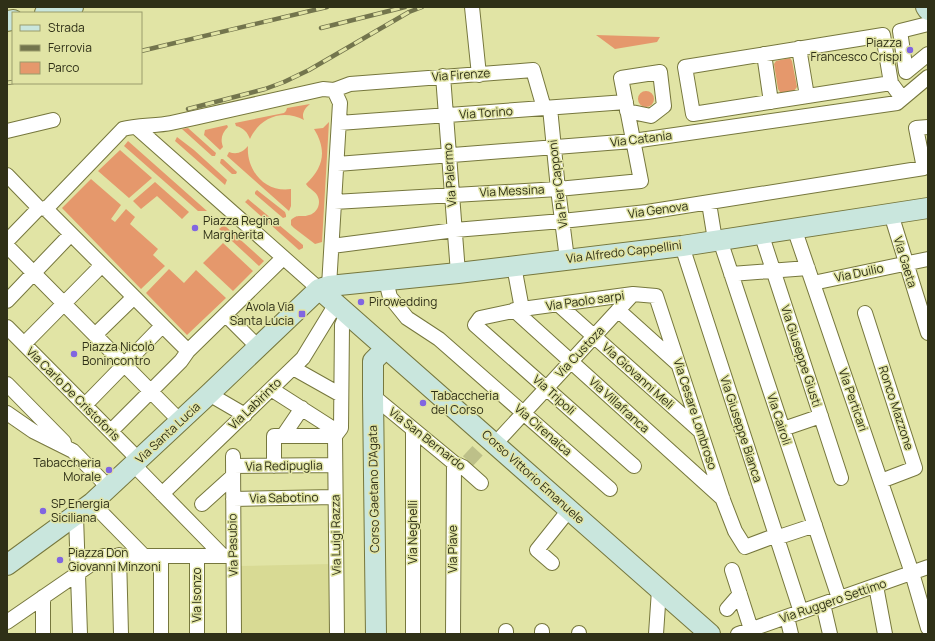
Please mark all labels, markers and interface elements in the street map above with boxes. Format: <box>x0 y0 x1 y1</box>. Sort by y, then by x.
legend <box>12 12 142 84</box>
text: Strada <box>48 19 85 36</box>
place label: Piazza Francesco Crispi <box>810 34 902 65</box>
text: Ferrovia <box>48 39 92 56</box>
marker: Piazza Francesco Crispi <box>905 45 915 55</box>
text: Parco <box>48 59 79 76</box>
street label: Via Firenze <box>431 64 491 85</box>
street label: Via Torino <box>459 102 513 123</box>
street label: Via Catania <box>609 126 673 151</box>
street label: Via Pier Capponi <box>544 139 571 229</box>
street label: Via Palermo <box>439 143 460 207</box>
street label: Via Messina <box>479 180 545 201</box>
street label: Via Genova <box>627 197 689 222</box>
place label: Piazza Regina Margherita <box>203 212 279 243</box>
marker: Piazza Regina Margherita <box>190 223 200 233</box>
street label: Via Gaeta <box>890 234 921 289</box>
street label: Via Alfredo Cappellini <box>565 236 683 267</box>
street label: Via Duilio <box>833 259 885 286</box>
street label: Via Paolo sarpi <box>545 287 625 314</box>
place label: Pirowedding <box>369 293 437 310</box>
marker: Pirowedding <box>356 297 366 307</box>
place label: Avola Via Santa Lucia <box>230 298 294 329</box>
street label: Via Giuseppe Giusti <box>777 303 826 409</box>
marker: Avola Via Santa Lucia <box>297 309 307 319</box>
street label: Via Custoza <box>551 322 608 381</box>
place label: Piazza Nicolò Bonincontro <box>82 338 155 369</box>
street label: Via Giovanni Meli <box>599 339 678 413</box>
street label: Via Carlo De Cristoforis <box>23 343 124 444</box>
marker: Piazza Nicolò Bonincontro <box>69 349 79 359</box>
street label: Via Cesare Lombroso <box>669 356 722 472</box>
street label: Ronco Mazzone <box>875 363 918 452</box>
street label: Via Perticari <box>835 366 872 434</box>
street label: Via Tripoli <box>529 371 579 418</box>
street label: Via Villafranca <box>585 373 653 436</box>
street label: Via Giuseppe Bianca <box>716 373 767 484</box>
street label: Via Labirinto <box>224 374 285 433</box>
place label: Tabaccheria del Corso <box>431 387 499 418</box>
street label: Via Cairoli <box>763 391 796 447</box>
street label: Via Santa Lucia <box>131 398 204 467</box>
marker: Tabaccheria del Corso <box>418 398 428 408</box>
street label: Via Cirenaica <box>511 400 576 459</box>
street label: Via San Bernardo <box>385 403 469 474</box>
street label: Corso Gaetano D'Agata <box>364 425 383 553</box>
street label: Corso Vittorio Emanuele <box>478 426 588 527</box>
place label: Tabaccheria Morale <box>33 454 101 485</box>
street label: Via Redipuglia <box>245 456 323 475</box>
marker: Tabaccheria Morale <box>104 465 114 475</box>
street label: Via Sabotino <box>249 488 319 507</box>
place label: SP Energia Siciliana <box>51 495 110 526</box>
street label: Via Luigi Razza <box>326 495 345 575</box>
street label: Via Neghelli <box>404 500 421 564</box>
marker: SP Energia Siciliana <box>38 506 48 516</box>
street label: Via Pasubio <box>223 513 242 577</box>
street label: Via Piave <box>444 525 461 573</box>
place label: Piazza Don Giovanni Minzoni <box>68 544 161 575</box>
marker: Piazza Don Giovanni Minzoni <box>55 555 65 565</box>
street label: Via Isonzo <box>188 567 205 623</box>
street label: Via Ruggero Settimo <box>777 574 888 627</box>

